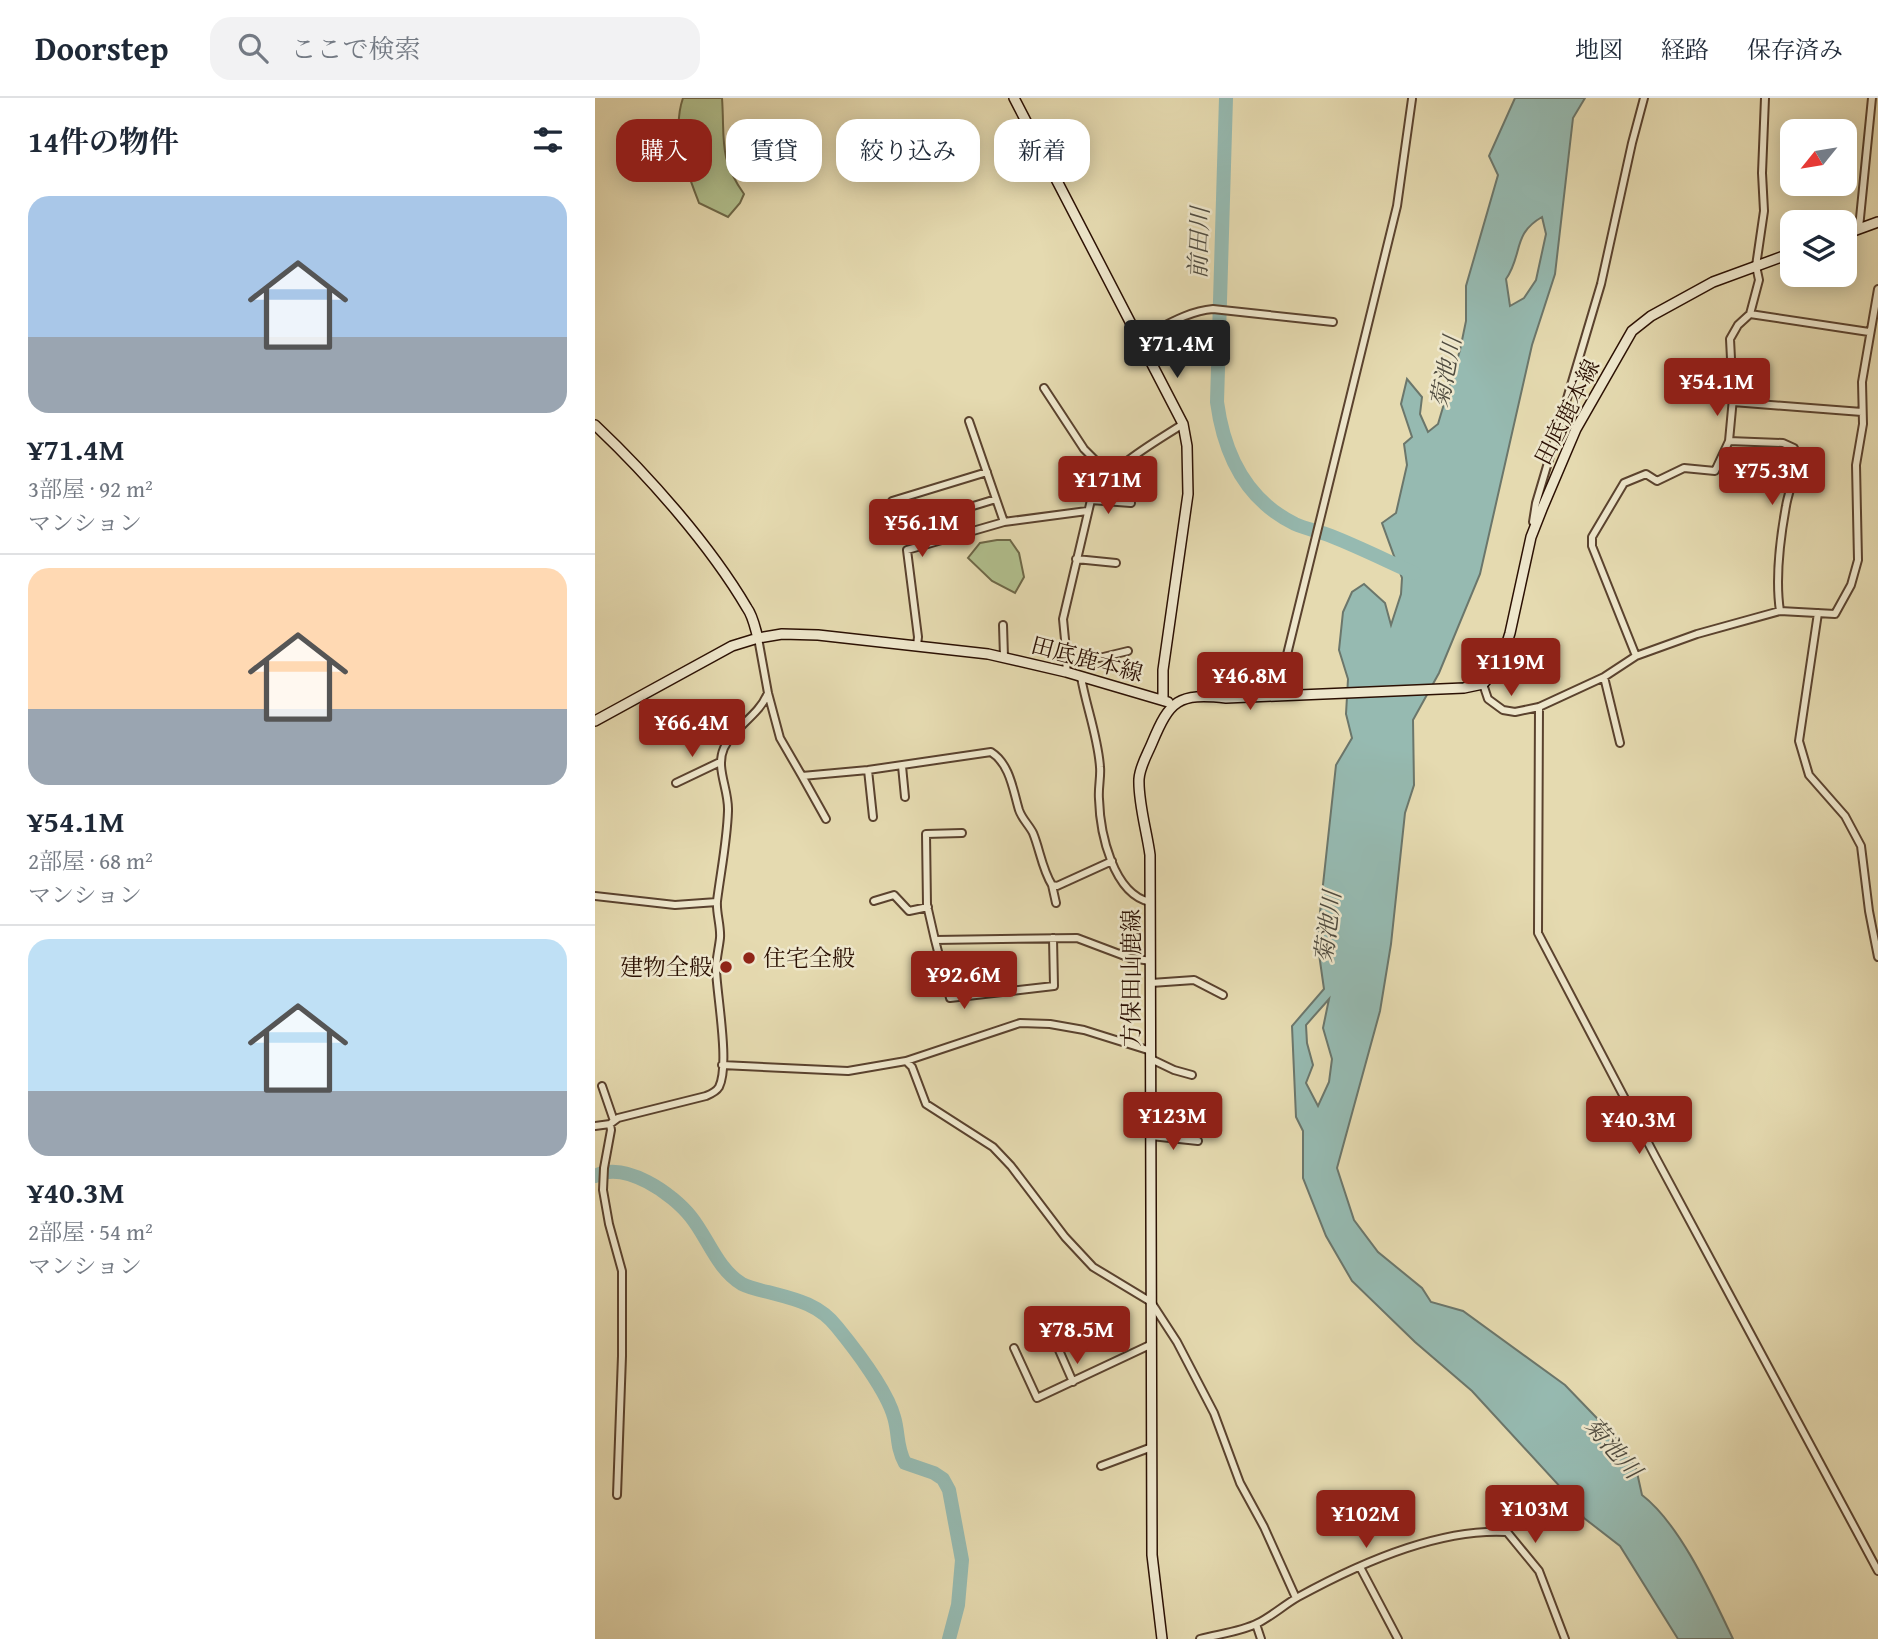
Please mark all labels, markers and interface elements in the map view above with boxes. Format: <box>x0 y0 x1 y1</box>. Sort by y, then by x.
search box <box>210 17 700 80</box>
text: Doorstep <box>35 24 168 72</box>
icon: search <box>234 29 272 67</box>
text: ここで検索 <box>290 29 420 68</box>
text: 地図 <box>1575 32 1623 67</box>
text: 経路 <box>1661 32 1709 67</box>
text: 保存済み <box>1747 32 1843 67</box>
text: 14件の物件 <box>28 119 179 163</box>
chip: 購入 <box>616 119 712 182</box>
chip: 賃貸 <box>726 119 822 182</box>
chip: 絞り込み <box>836 119 980 182</box>
chip: 新着 <box>994 119 1090 182</box>
north arrow <box>1780 119 1857 196</box>
map controls <box>1780 119 1857 287</box>
icon: filters <box>529 121 567 159</box>
water label: 前田川 <box>1180 203 1217 280</box>
button: layers <box>1780 210 1857 287</box>
icon: home <box>235 242 361 368</box>
pin: ¥71.4M <box>1120 320 1234 380</box>
text: ¥71.4M <box>1140 326 1214 359</box>
water label: 菊池川 <box>1421 330 1470 411</box>
street label: 田底鹿本線 <box>1526 353 1607 470</box>
pin: ¥54.1M <box>1660 358 1774 418</box>
text: ¥54.1M <box>1680 364 1754 397</box>
text: ¥71.4M <box>28 427 124 471</box>
pin: ¥75.3M <box>1715 448 1829 507</box>
text: ¥75.3M <box>1735 453 1809 486</box>
pin: ¥171M <box>1059 456 1157 516</box>
text: ¥171M <box>1074 462 1142 495</box>
text: 3部屋 · 92 m² <box>28 472 153 505</box>
pin: ¥56.1M <box>865 500 979 559</box>
text: ¥56.1M <box>885 505 959 538</box>
text: マンション <box>28 506 142 539</box>
icon: home <box>235 614 361 740</box>
street label: 田底鹿本線 <box>1027 628 1147 689</box>
pin: ¥119M <box>1462 638 1560 698</box>
text: ¥119M <box>1477 644 1545 677</box>
pin: ¥46.8M <box>1193 652 1307 712</box>
text: ¥46.8M <box>1213 658 1287 691</box>
pin: ¥66.4M <box>635 700 749 759</box>
text: ¥66.4M <box>655 705 729 738</box>
text: ¥54.1M <box>28 799 124 843</box>
text: 2部屋 · 68 m² <box>28 844 153 877</box>
text: マンション <box>28 878 142 911</box>
water label: 菊池川 <box>1306 886 1350 965</box>
street label: 方保田山鹿線 <box>1114 909 1147 1047</box>
place label: 住宅全般 <box>763 941 855 974</box>
place label: 建物全般 <box>620 950 712 983</box>
marker: 住宅全般 <box>741 950 757 966</box>
pin: ¥92.6M <box>907 951 1021 1011</box>
text: ¥92.6M <box>927 957 1001 990</box>
marker: 建物全般 <box>718 959 734 975</box>
icon: home <box>235 985 361 1111</box>
pin: ¥123M <box>1124 1093 1222 1152</box>
pin: ¥40.3M <box>1582 1096 1696 1156</box>
text: ¥123M <box>1139 1098 1207 1131</box>
text: ¥40.3M <box>1602 1102 1676 1135</box>
text: ¥40.3M <box>28 1170 124 1214</box>
text: 2部屋 · 54 m² <box>28 1215 153 1248</box>
text: マンション <box>28 1249 142 1282</box>
pin: ¥78.5M <box>1020 1306 1134 1366</box>
text: ¥78.5M <box>1040 1312 1114 1345</box>
water label: 菊池川 <box>1577 1409 1652 1489</box>
pin: ¥103M <box>1486 1486 1584 1545</box>
pin: ¥102M <box>1317 1490 1415 1550</box>
text: ¥103M <box>1501 1491 1569 1524</box>
text: ¥102M <box>1332 1496 1400 1529</box>

